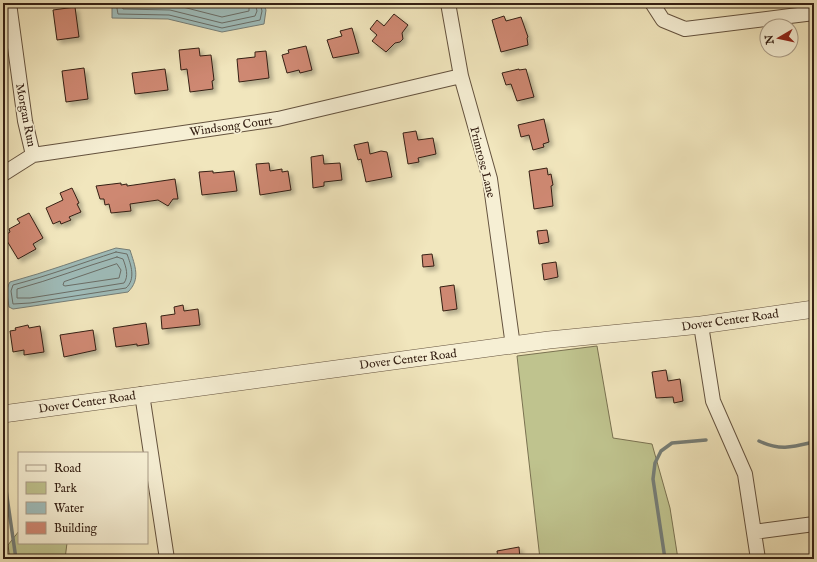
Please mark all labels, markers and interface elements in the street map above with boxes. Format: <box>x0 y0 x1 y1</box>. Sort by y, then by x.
north arrow <box>759 18 799 58</box>
text: N <box>762 33 778 46</box>
street label: Morgan Run <box>12 82 39 149</box>
street label: Windsong Court <box>189 113 273 140</box>
street label: Primrose Lane <box>466 125 499 200</box>
street label: Dover Center Road <box>681 306 780 335</box>
street label: Dover Center Road <box>359 346 458 373</box>
street label: Dover Center Road <box>38 388 137 417</box>
legend <box>18 452 148 544</box>
text: Road <box>54 461 82 476</box>
text: Park <box>54 481 77 496</box>
text: Water <box>54 501 85 516</box>
text: Building <box>54 521 98 536</box>

